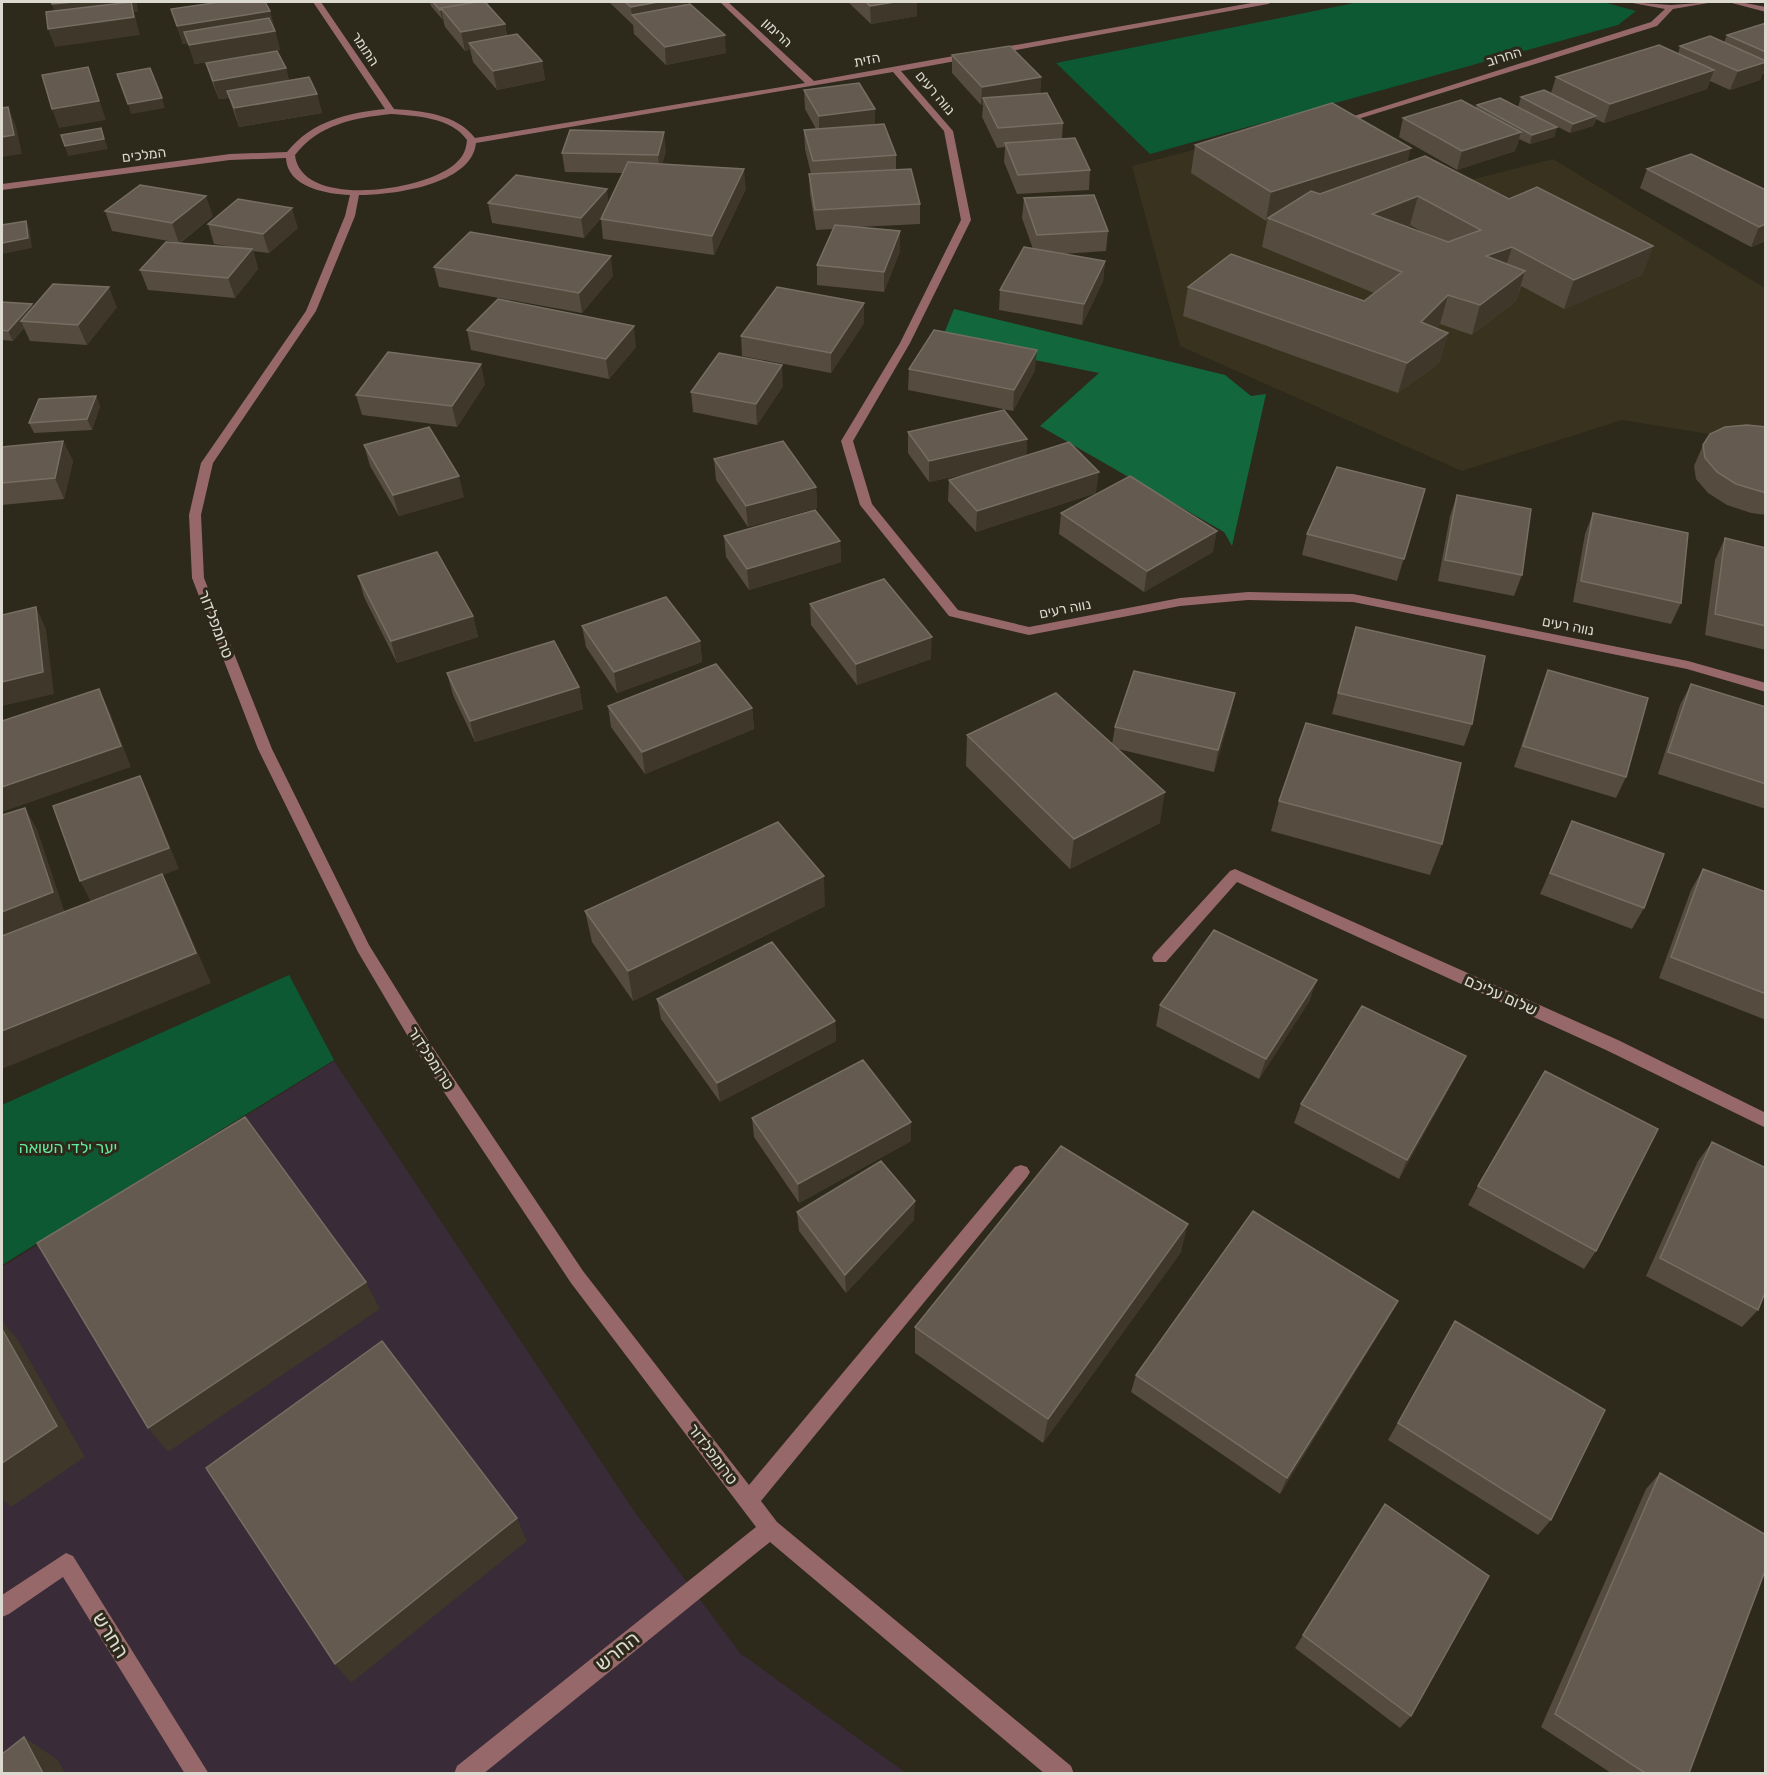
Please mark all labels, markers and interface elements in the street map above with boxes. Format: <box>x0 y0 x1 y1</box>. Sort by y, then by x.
street label: הרימון <box>758 15 796 51</box>
street label: התומר <box>347 29 383 69</box>
street label: החרוב <box>1484 44 1524 70</box>
street label: הזית <box>852 49 882 71</box>
street label: נווה רעים <box>912 68 958 119</box>
street label: המלכים <box>121 144 167 166</box>
street label: טרומפלדור <box>194 587 238 661</box>
street label: נווה רעים <box>1038 596 1093 622</box>
street label: נווה רעים <box>1541 613 1596 639</box>
street label: שלום עליכם <box>1462 971 1540 1019</box>
street label: טרומפלדור <box>404 1023 458 1093</box>
park label: יער ילדי השואה <box>19 1138 117 1157</box>
street label: טרומפלדור <box>684 1420 742 1488</box>
street label: החרש <box>88 1608 134 1662</box>
street label: החרש <box>590 1626 644 1676</box>

